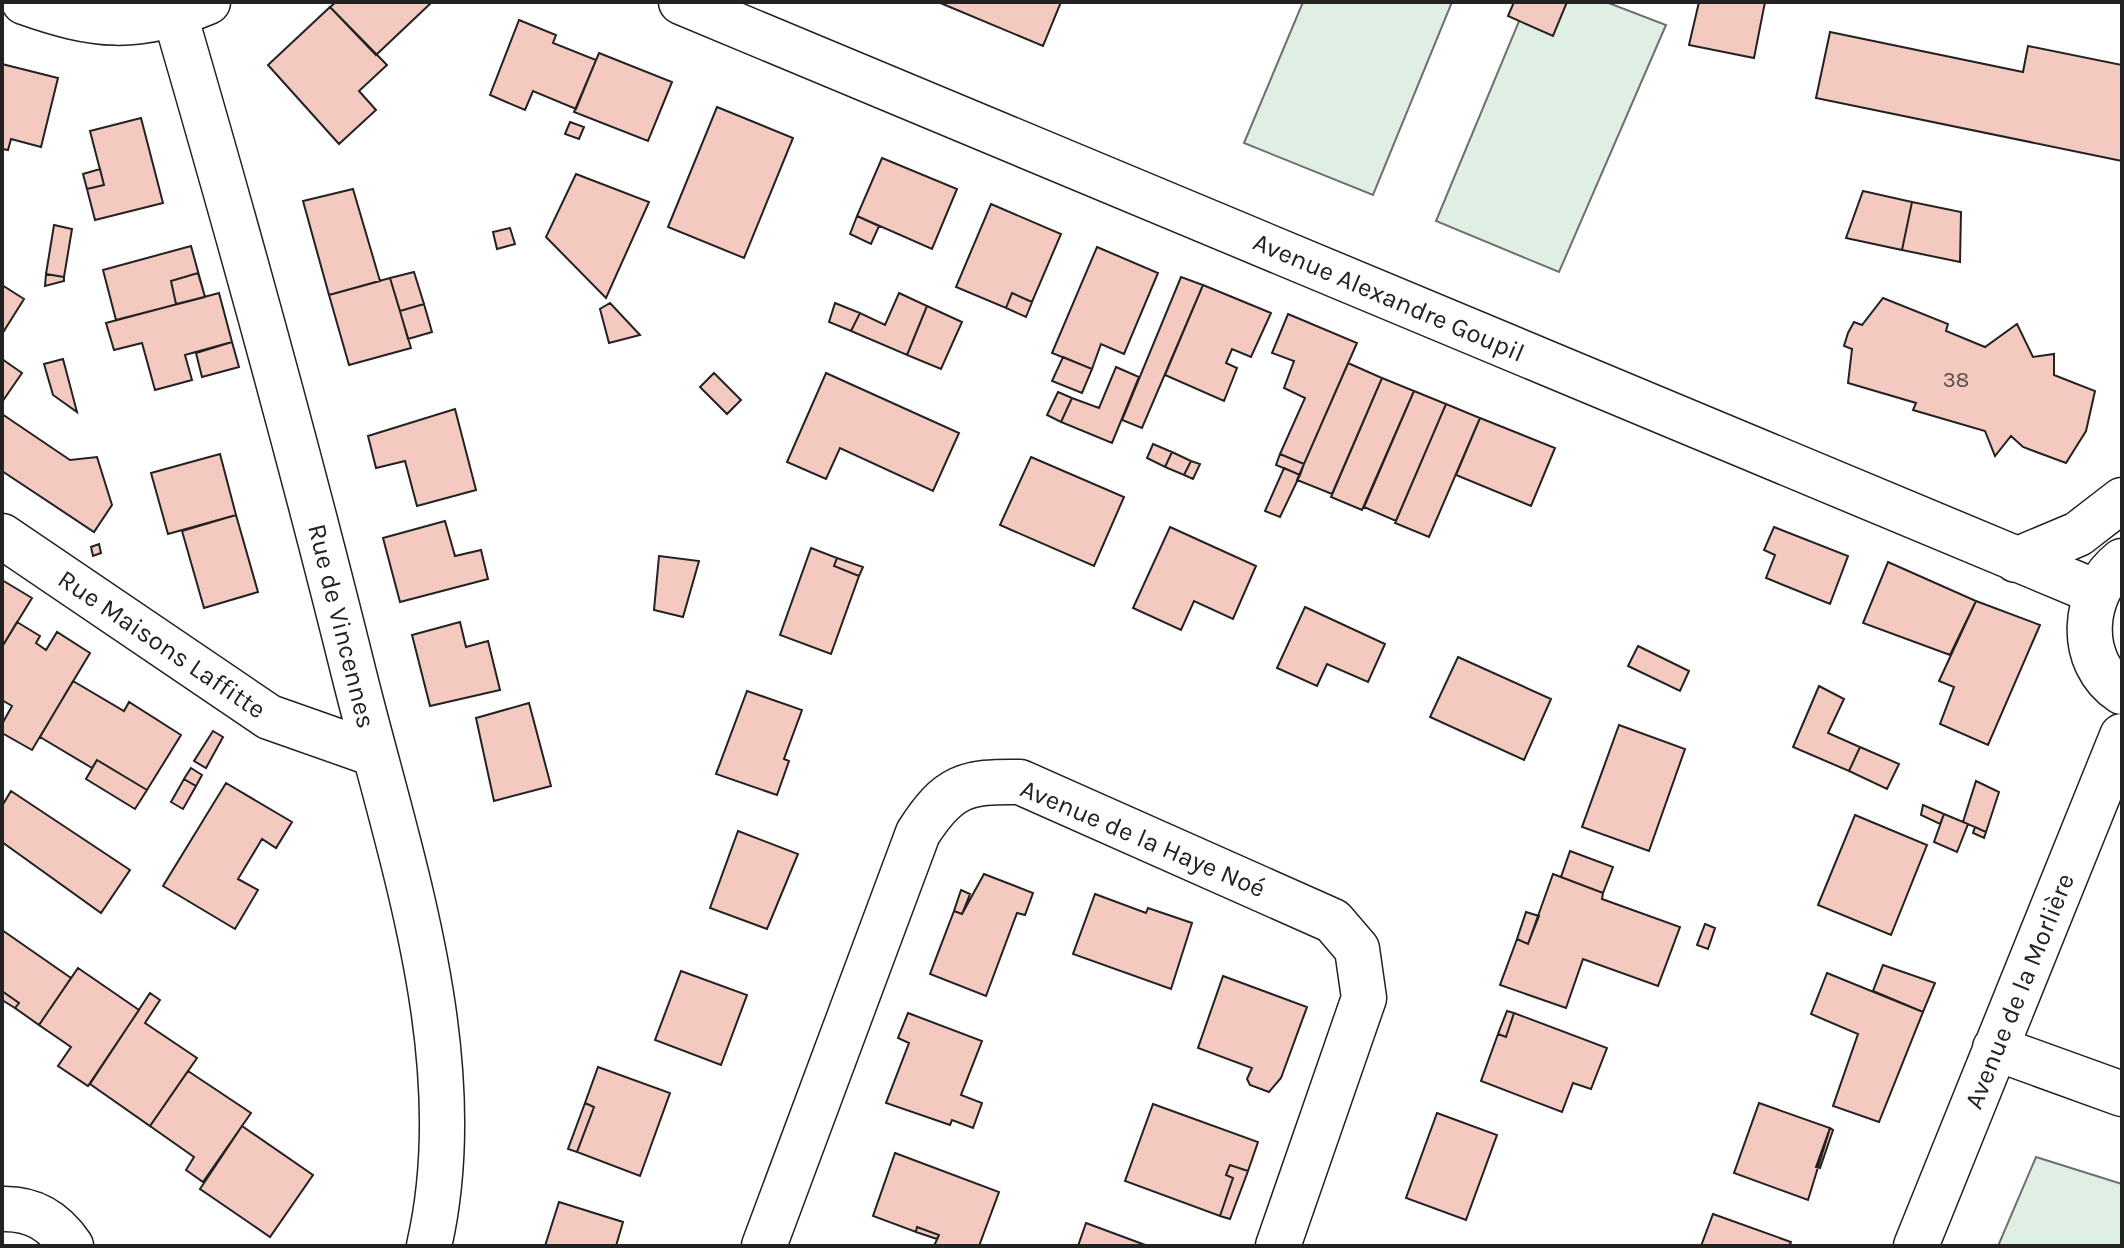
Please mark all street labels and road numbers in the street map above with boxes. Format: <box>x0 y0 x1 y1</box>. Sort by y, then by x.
street label: Avenue Alexandre Goupil <box>1248 226 1529 369</box>
street label: Rue de Vincennes <box>301 521 382 731</box>
street label: Rue Maisons Laffitte <box>52 563 271 725</box>
street label: Avenue de la Haye Noé <box>1016 773 1270 904</box>
street label: Avenue de la Morlière <box>1958 869 2081 1113</box>

